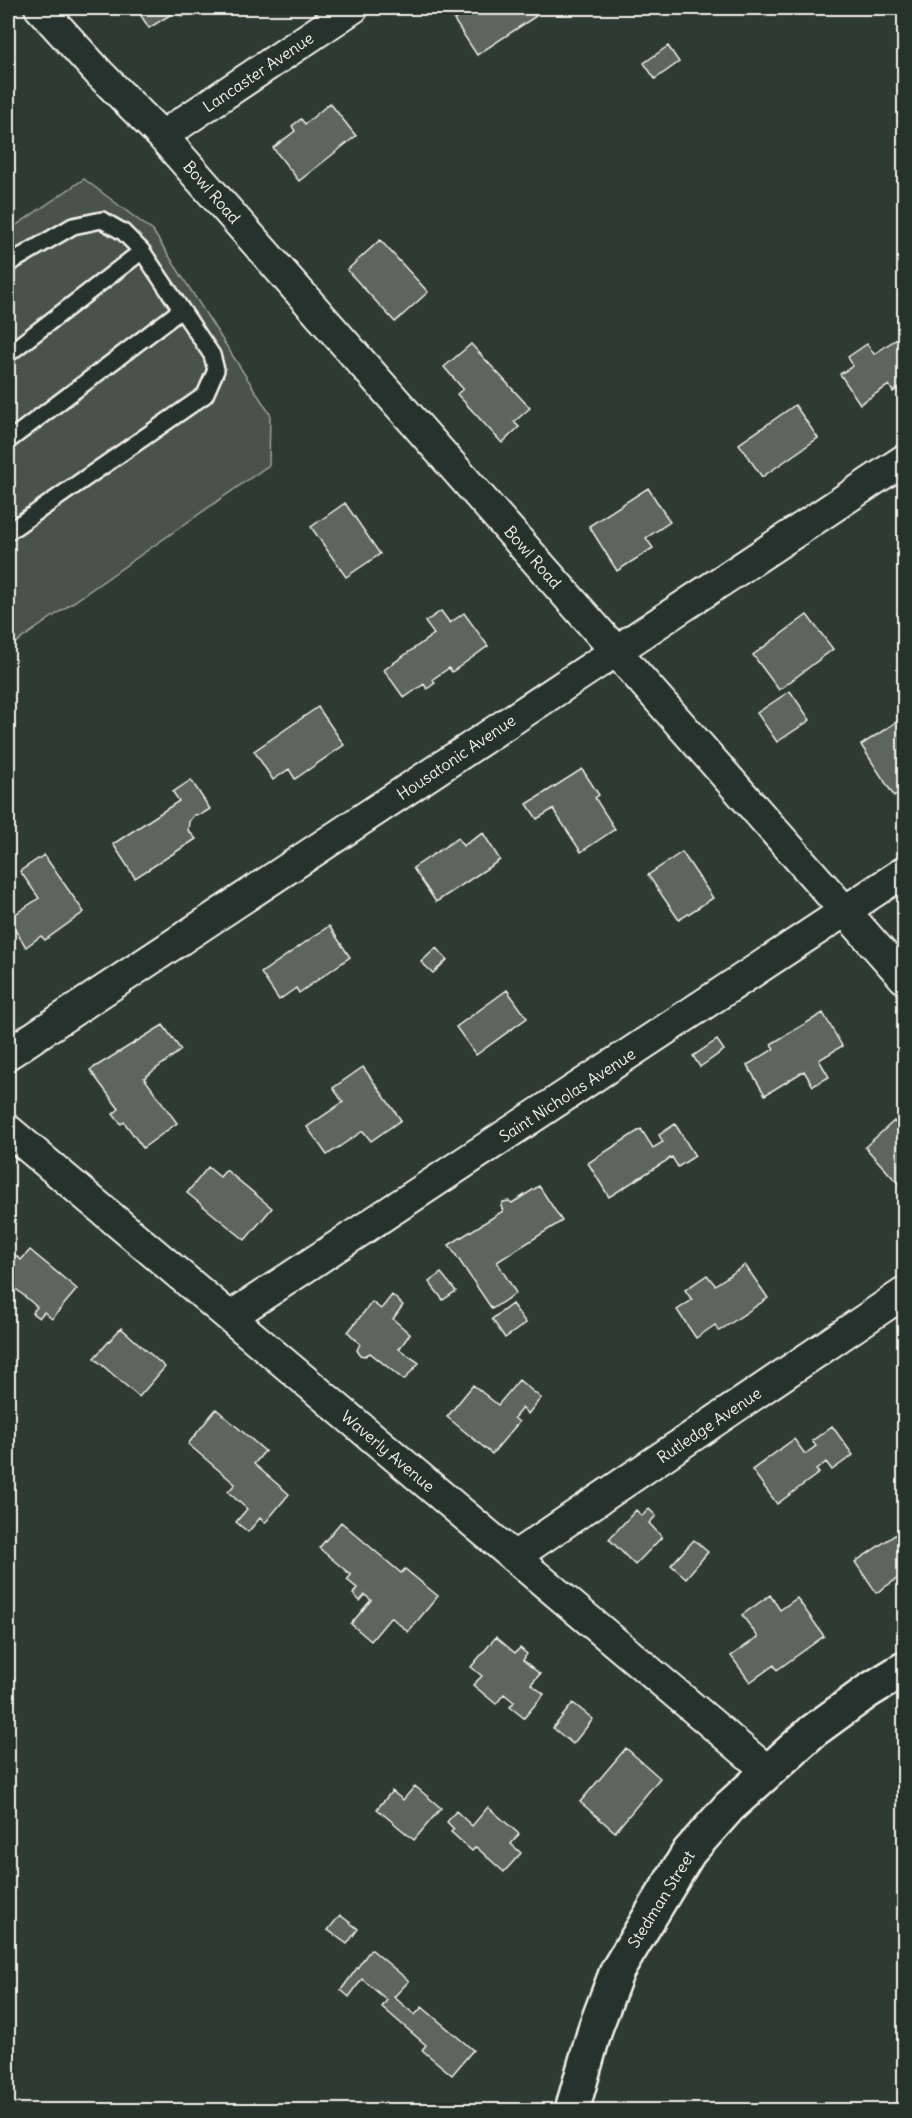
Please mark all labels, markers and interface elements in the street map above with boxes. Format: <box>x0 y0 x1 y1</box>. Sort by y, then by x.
street label: Lancaster Avenue <box>199 28 317 116</box>
street label: Bowl Road <box>179 156 245 228</box>
street label: Bowl Road <box>500 521 566 593</box>
street label: Housatonic Avenue <box>393 710 519 804</box>
street label: Saint Nicholas Avenue <box>495 1044 639 1146</box>
street label: Rutledge Avenue <box>653 1383 765 1467</box>
street label: Waverly Avenue <box>337 1406 439 1496</box>
street label: Stedman Street <box>623 1846 699 1951</box>

